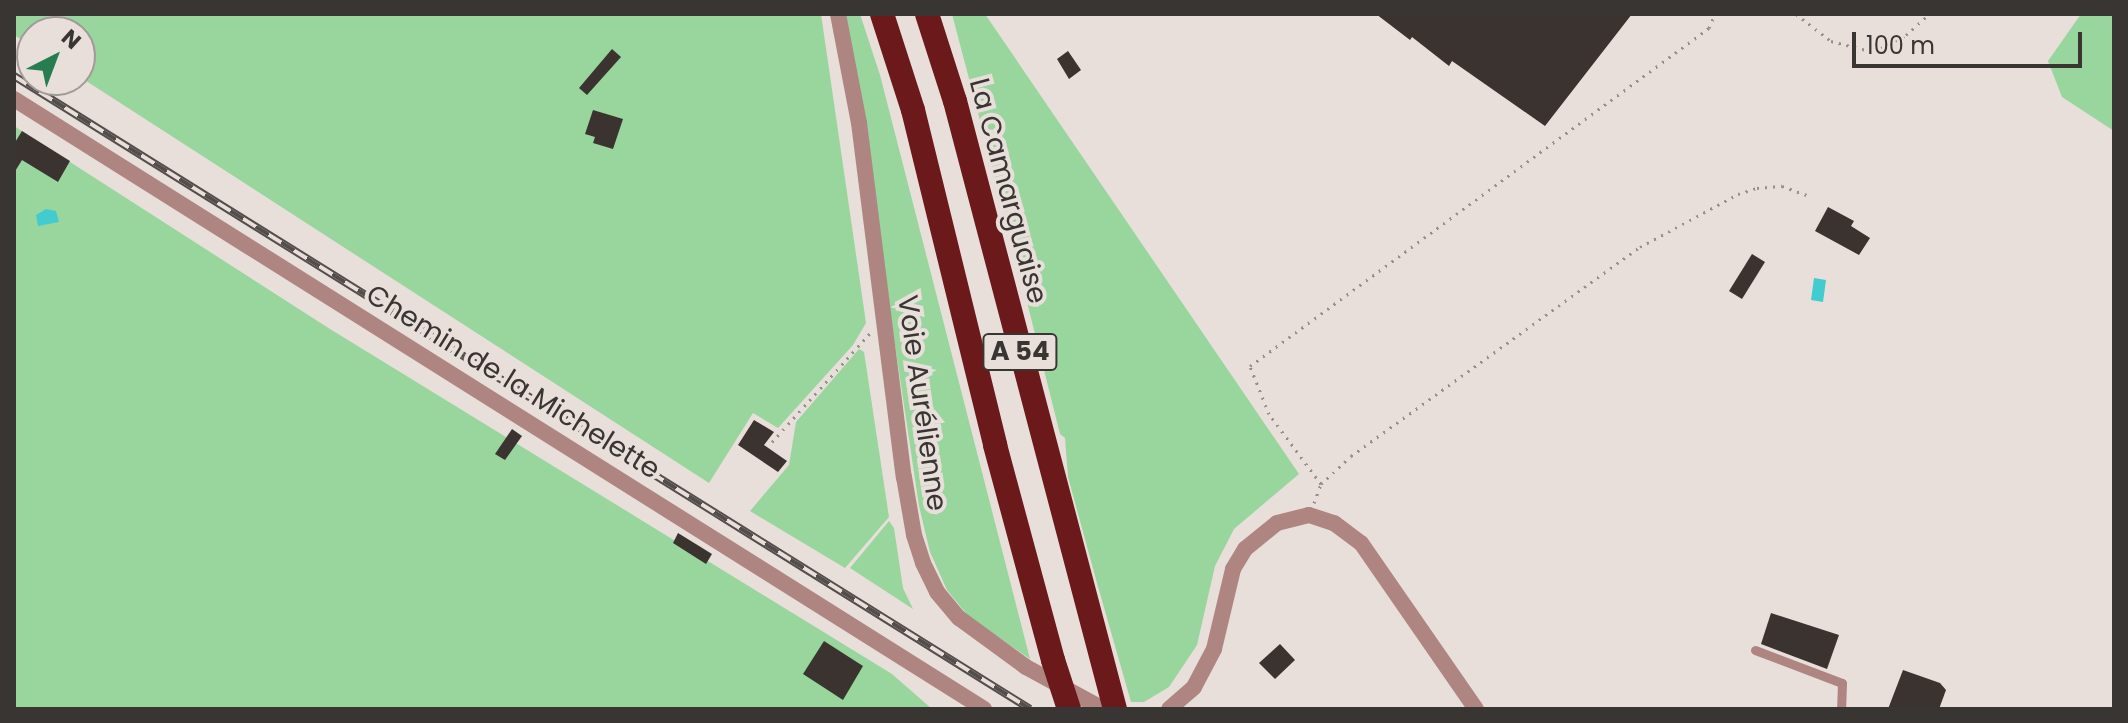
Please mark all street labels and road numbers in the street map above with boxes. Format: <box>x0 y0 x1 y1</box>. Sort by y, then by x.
street label: La Camarguaise <box>962 75 1054 307</box>
street label: Chemin de la Michelette <box>360 278 666 486</box>
street label: Voie Aurélienne <box>890 293 954 513</box>
road number: A 54 <box>982 330 1058 374</box>

